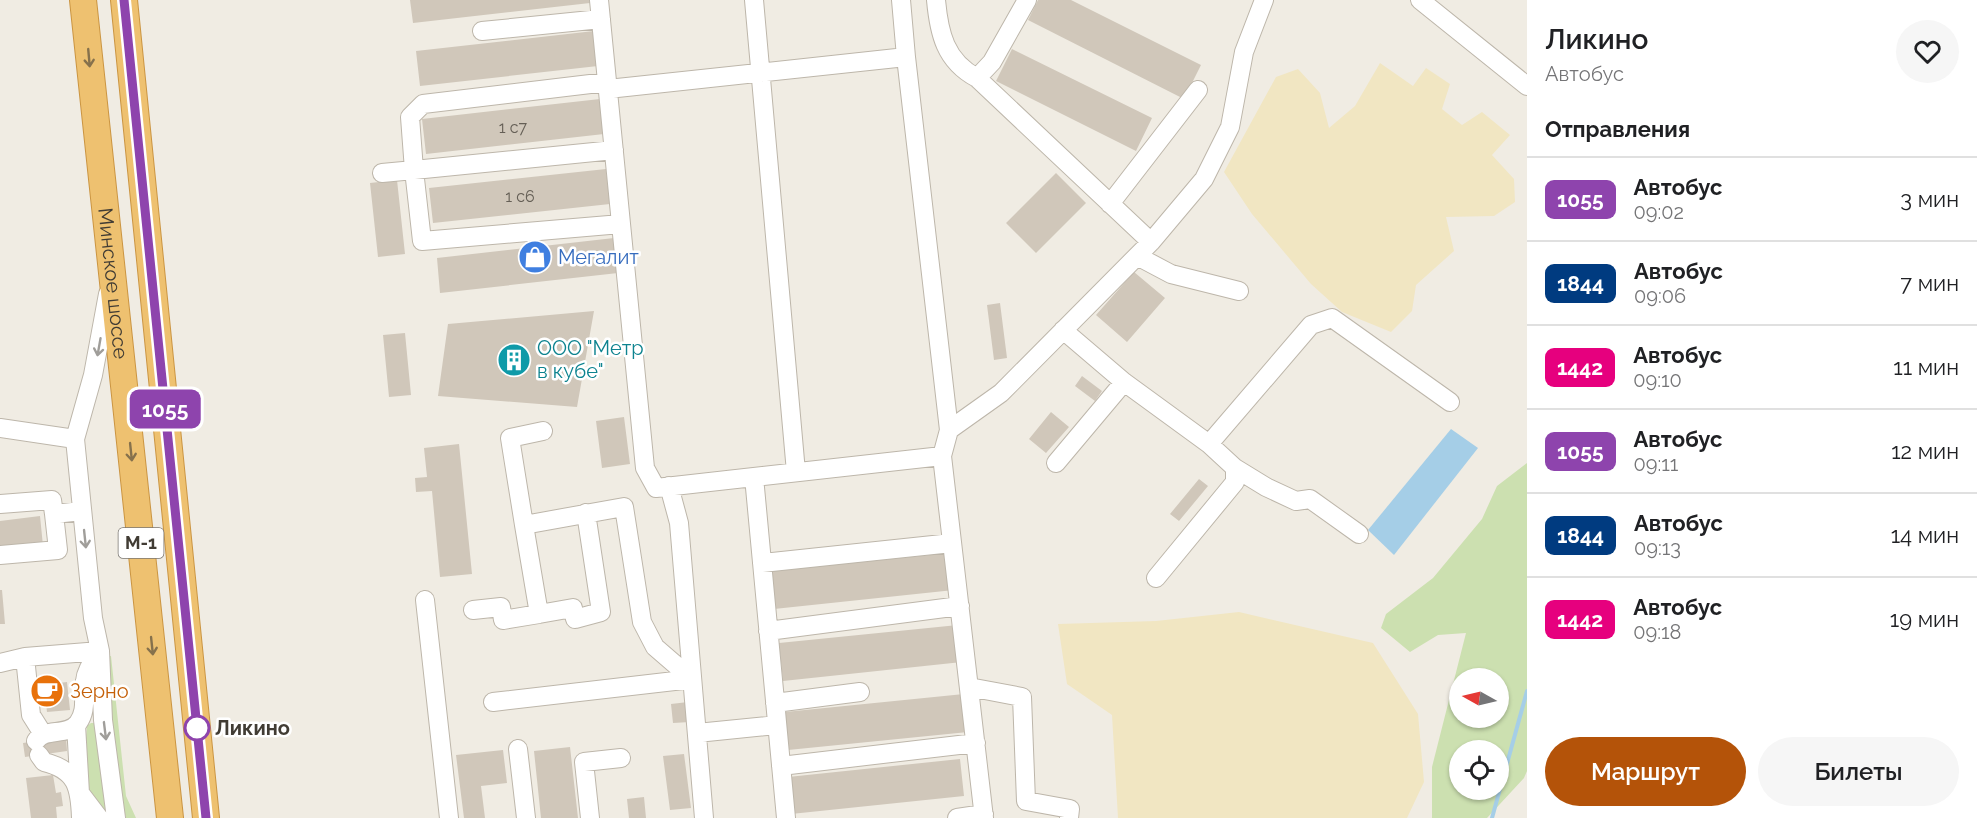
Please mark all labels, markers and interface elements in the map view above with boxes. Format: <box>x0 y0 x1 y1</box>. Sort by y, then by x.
button: heart <box>1896 20 1959 83</box>
text: Ликино <box>1545 23 1648 56</box>
one-way arrow <box>83 48 94 68</box>
text: Автобус <box>1545 62 1624 86</box>
text: Отправления <box>1545 116 1690 142</box>
house number: 1 с7 <box>499 118 528 137</box>
text: Автобус <box>1634 174 1722 200</box>
text: 3 мин <box>1900 186 1959 212</box>
house number: 1 с6 <box>505 187 535 206</box>
text: 1055 <box>1557 187 1604 212</box>
text: 09:02 <box>1634 200 1684 224</box>
street label: Минское шоссе <box>93 206 133 361</box>
shop icon: Мегалит <box>517 239 553 275</box>
place label: Мегалит <box>558 245 639 269</box>
text: Автобус <box>1634 258 1723 284</box>
text: 7 мин <box>1900 270 1959 296</box>
text: 1844 <box>1557 271 1604 296</box>
text: 09:06 <box>1634 284 1686 308</box>
place label: ООО "Метр в кубе" <box>537 336 644 383</box>
one-way arrow <box>93 337 104 356</box>
building icon: ООО "Метр в кубе" <box>496 342 532 378</box>
text: Автобус <box>1633 342 1722 368</box>
text: 11 мин <box>1893 354 1959 380</box>
text: 1442 <box>1557 355 1603 380</box>
text: 09:10 <box>1633 368 1682 392</box>
line badge: 1055 <box>123 390 207 428</box>
text: 1055 <box>142 397 188 422</box>
text: Автобус <box>1634 426 1722 452</box>
text: 12 мин <box>1891 438 1959 464</box>
text: 1055 <box>1557 439 1604 464</box>
one-way arrow <box>126 442 137 461</box>
text: 09:11 <box>1634 452 1678 476</box>
text: Автобус <box>1634 510 1723 536</box>
text: 14 мин <box>1891 522 1959 548</box>
text: 1844 <box>1557 523 1604 548</box>
one-way arrow <box>80 528 91 548</box>
road number: М-1 <box>118 528 164 558</box>
text: 09:13 <box>1634 536 1681 560</box>
text: Автобус <box>1633 594 1722 620</box>
text: 19 мин <box>1890 606 1959 632</box>
text: 1442 <box>1557 607 1603 632</box>
text: 09:18 <box>1633 620 1681 644</box>
one-way arrow <box>147 635 158 655</box>
north arrow <box>1449 668 1509 728</box>
map controls <box>1449 668 1509 800</box>
cafe icon: Зерно <box>29 673 65 709</box>
place label: Зерно <box>70 679 129 703</box>
marker: Ликино <box>184 715 210 741</box>
place label: Ликино <box>215 716 290 740</box>
one-way arrow <box>100 720 111 740</box>
button: Маршрут <box>1545 737 1746 806</box>
button: Билеты <box>1758 737 1959 806</box>
button: locate <box>1449 740 1509 800</box>

